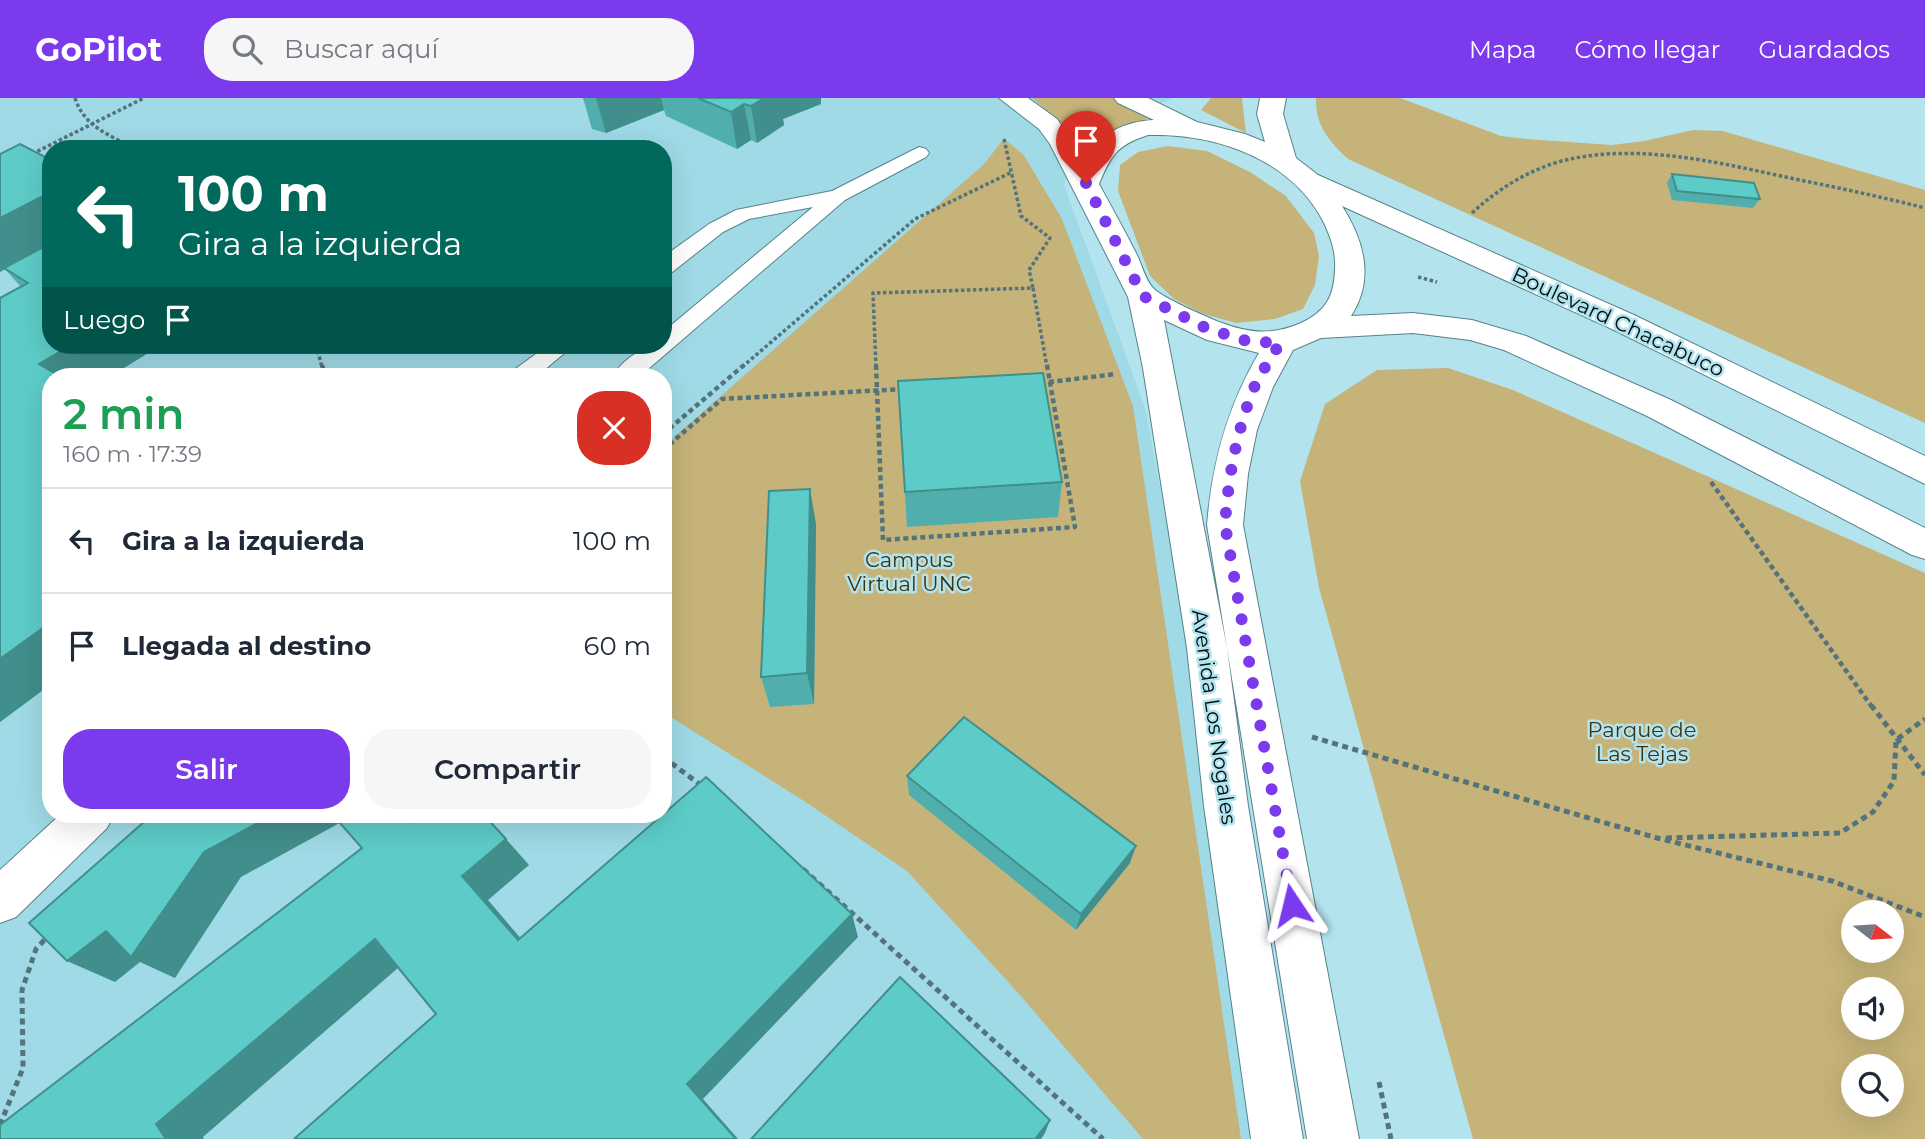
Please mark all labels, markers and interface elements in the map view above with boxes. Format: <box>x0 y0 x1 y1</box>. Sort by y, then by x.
search box <box>204 18 694 81</box>
text: GoPilot <box>35 29 162 69</box>
icon: search <box>228 30 266 68</box>
text: Buscar aquí <box>284 33 438 65</box>
text: Mapa <box>1469 35 1536 64</box>
text: Cómo llegar <box>1574 35 1720 64</box>
text: Guardados <box>1758 35 1890 64</box>
pin <box>1056 111 1116 183</box>
icon: arrive <box>1067 122 1105 160</box>
text: 100 m <box>178 164 329 223</box>
icon: left <box>63 168 154 259</box>
text: Gira a la izquierda <box>178 224 462 263</box>
street label: Boulevard Chacabuco <box>1508 261 1728 382</box>
icon: arrive <box>159 301 197 339</box>
text: Luego <box>63 304 145 336</box>
text: 2 min <box>63 388 184 440</box>
button: close <box>577 391 651 465</box>
text: 160 m · 17:39 <box>63 440 202 468</box>
icon: left <box>63 522 101 560</box>
text: Gira a la izquierda <box>122 525 365 557</box>
text: 100 m <box>573 525 651 557</box>
park label: Campus Virtual UNC <box>847 547 971 596</box>
street label: Avenida Los Nogales <box>1187 608 1242 826</box>
icon: arrive <box>63 627 101 665</box>
text: Llegada al destino <box>122 630 371 662</box>
text: 60 m <box>584 630 651 662</box>
park label: Parque de Las Tejas <box>1588 717 1696 766</box>
button: Salir <box>63 729 350 809</box>
button: Compartir <box>364 729 651 809</box>
position arrow <box>1255 868 1329 942</box>
north arrow <box>1841 900 1904 962</box>
map controls <box>1841 900 1904 1117</box>
button: sound <box>1841 977 1904 1040</box>
button: search <box>1841 1054 1904 1117</box>

